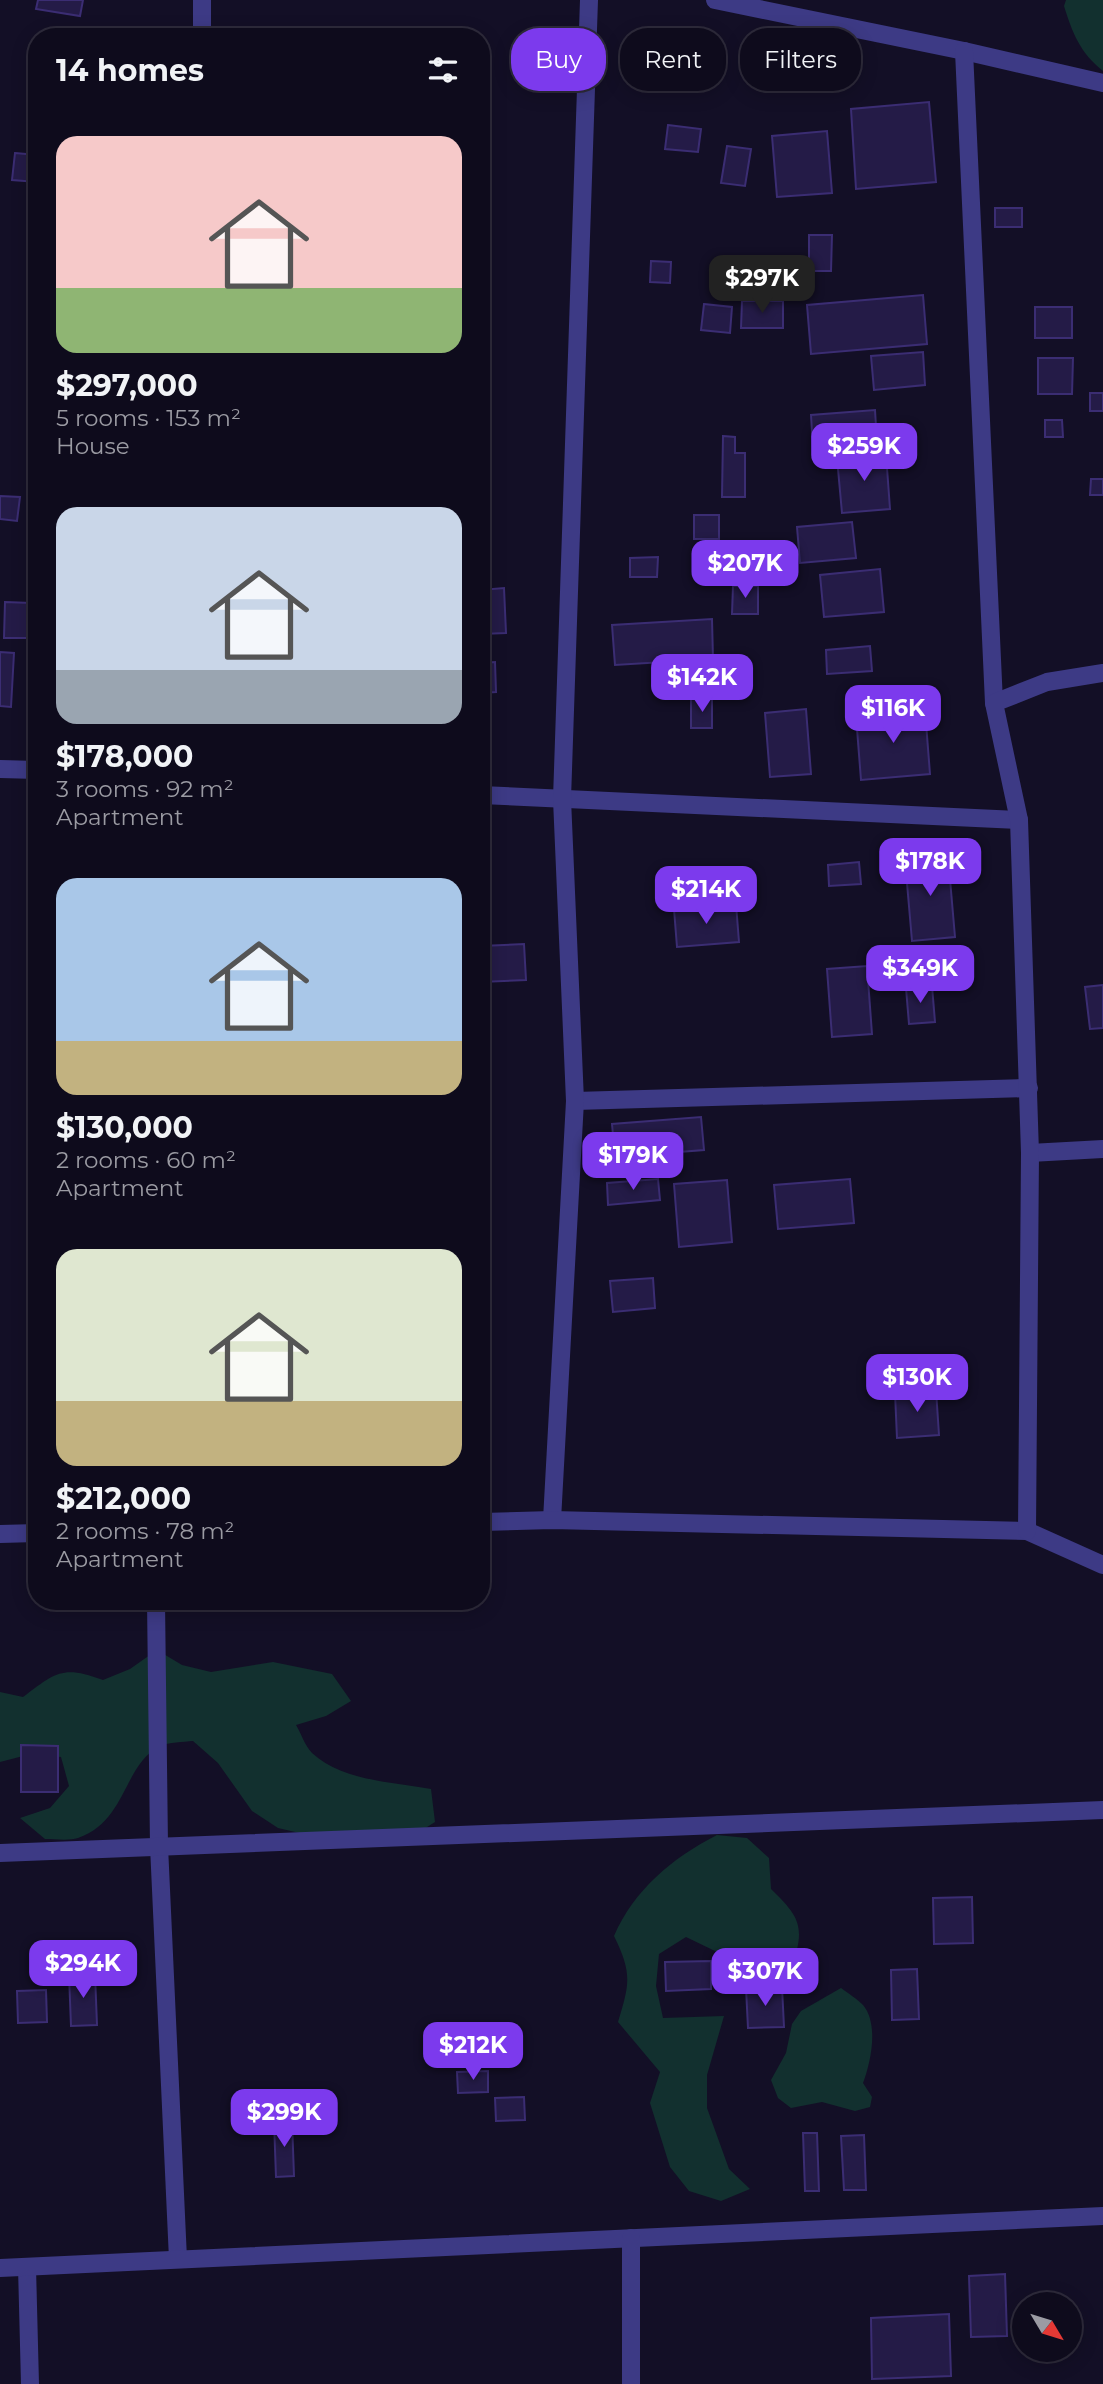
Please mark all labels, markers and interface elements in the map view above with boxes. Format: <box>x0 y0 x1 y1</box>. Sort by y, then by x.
chip: Buy <box>511 28 606 91</box>
chip: Rent <box>620 28 726 91</box>
chip: Filters <box>740 28 861 91</box>
icon: filters <box>424 51 462 89</box>
text: 14 homes <box>56 52 204 89</box>
icon: home <box>196 181 322 307</box>
pin: $297K <box>713 256 811 315</box>
text: $297K <box>725 264 799 292</box>
text: $297,000 <box>56 367 198 404</box>
text: 5 rooms · 153 m² <box>56 404 241 432</box>
pin: $259K <box>815 424 913 483</box>
text: House <box>56 432 130 460</box>
text: $259K <box>827 432 901 460</box>
pin: $207K <box>696 540 794 600</box>
text: $207K <box>707 549 783 577</box>
icon: home <box>196 552 322 678</box>
pin: $142K <box>653 654 751 714</box>
text: $142K <box>667 663 737 691</box>
pin: $116K <box>844 686 942 745</box>
text: $116K <box>861 694 925 722</box>
text: $178,000 <box>56 738 193 775</box>
text: 3 rooms · 92 m² <box>56 775 234 803</box>
text: Apartment <box>56 803 184 831</box>
pin: $178K <box>881 838 979 898</box>
text: $178K <box>895 847 965 875</box>
pin: $214K <box>657 866 755 926</box>
text: $214K <box>671 875 741 903</box>
icon: home <box>196 923 322 1049</box>
pin: $349K <box>871 946 969 1005</box>
text: $349K <box>882 954 958 982</box>
text: $130,000 <box>56 1109 193 1146</box>
pin: $179K <box>584 1132 682 1192</box>
text: $179K <box>598 1141 668 1169</box>
text: 2 rooms · 60 m² <box>56 1146 236 1174</box>
text: Apartment <box>56 1174 184 1202</box>
icon: home <box>196 1294 322 1420</box>
pin: $130K <box>868 1354 966 1414</box>
text: $130K <box>882 1363 952 1391</box>
text: $212,000 <box>56 1480 191 1517</box>
text: 2 rooms · 78 m² <box>56 1517 234 1545</box>
text: Apartment <box>56 1545 184 1573</box>
pin: $294K <box>34 1940 132 2000</box>
pin: $307K <box>716 1948 814 2008</box>
text: $294K <box>45 1949 121 1977</box>
text: $307K <box>727 1957 803 1985</box>
pin: $212K <box>424 2022 522 2082</box>
text: $212K <box>439 2031 507 2059</box>
pin: $299K <box>235 2090 333 2149</box>
text: $299K <box>247 2098 321 2126</box>
north arrow <box>1012 2292 1082 2362</box>
map controls <box>1012 2292 1082 2362</box>

